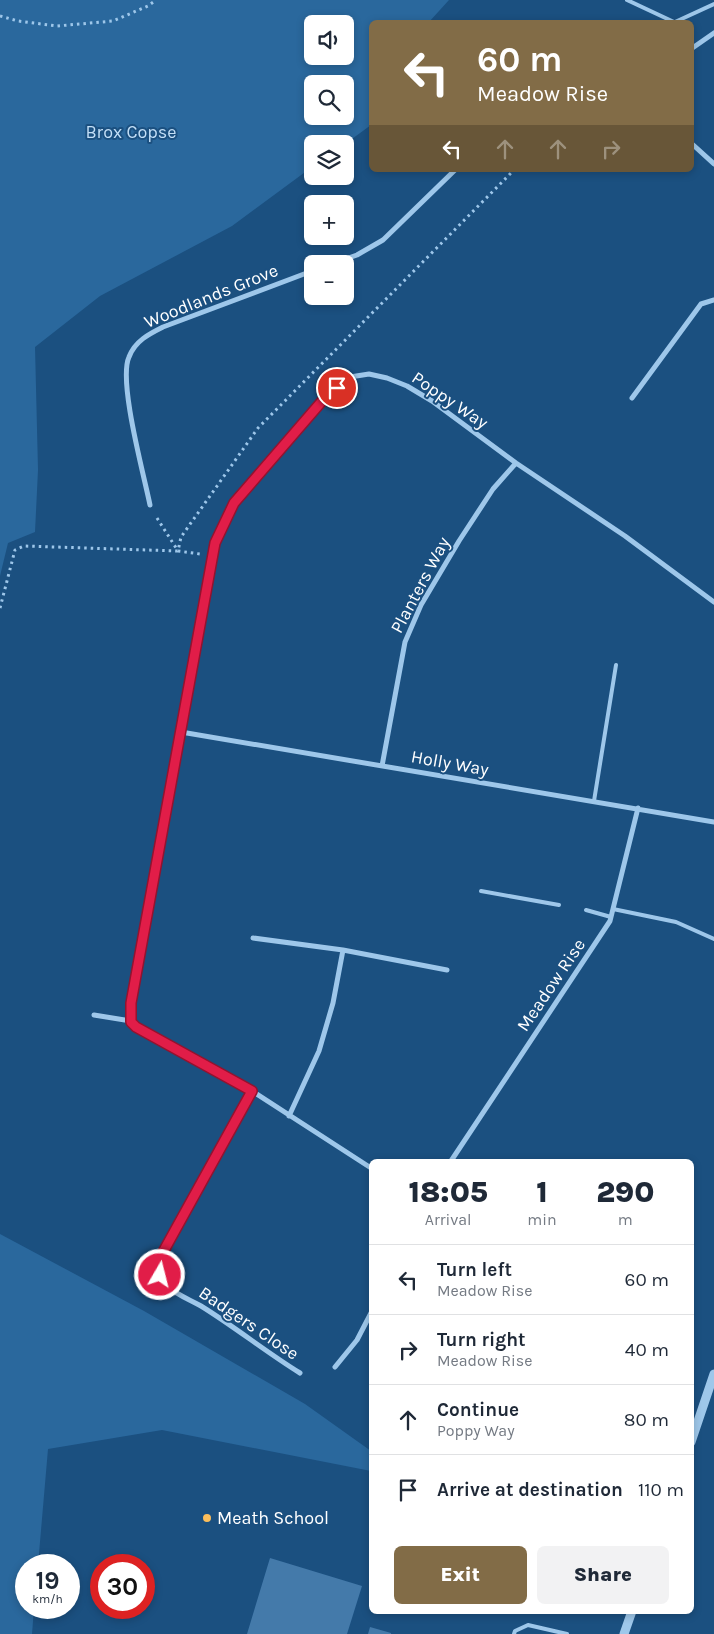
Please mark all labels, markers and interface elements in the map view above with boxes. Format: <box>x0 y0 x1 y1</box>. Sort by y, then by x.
map controls <box>304 15 354 305</box>
button: sound <box>304 15 354 65</box>
text: 60 m <box>477 39 562 80</box>
icon: left <box>394 40 459 105</box>
button: search <box>304 75 354 125</box>
text: Meadow Rise <box>477 81 608 107</box>
park label: Brox Copse <box>85 121 177 143</box>
button: layers <box>304 135 354 185</box>
icon: left <box>438 135 466 163</box>
icon: ahead <box>491 135 519 163</box>
icon: ahead <box>544 135 572 163</box>
icon: right <box>597 135 625 163</box>
button: + <box>304 195 354 245</box>
button: − <box>304 255 354 305</box>
street label: Woodlands Grove <box>141 259 281 333</box>
street label: Poppy Way <box>408 366 493 434</box>
pin <box>316 367 358 409</box>
icon: arrive <box>323 374 351 402</box>
street label: Planters Way <box>385 533 455 637</box>
street label: Holly Way <box>409 745 491 781</box>
street label: Meadow Rise <box>512 934 590 1036</box>
text: 18:05 <box>408 1174 488 1210</box>
text: 1 <box>536 1174 548 1210</box>
text: 290 <box>596 1174 655 1210</box>
text: Arrival <box>425 1210 472 1229</box>
text: min <box>527 1210 557 1229</box>
text: m <box>618 1210 633 1229</box>
position arrow <box>133 1248 185 1300</box>
text: Turn left <box>437 1259 512 1281</box>
icon: left <box>394 1266 422 1294</box>
text: 60 m <box>625 1269 669 1291</box>
street label: Badgers Close <box>195 1281 303 1365</box>
text: Meadow Rise <box>437 1281 532 1300</box>
text: Turn right <box>437 1329 526 1351</box>
icon: right <box>394 1336 422 1364</box>
text: 40 m <box>625 1339 669 1361</box>
text: Meadow Rise <box>437 1351 532 1370</box>
text: Continue <box>437 1399 519 1421</box>
icon: ahead <box>394 1406 422 1434</box>
text: 80 m <box>624 1409 669 1431</box>
text: Poppy Way <box>437 1421 515 1440</box>
icon: arrive <box>394 1476 422 1504</box>
text: Arrive at destination <box>437 1479 623 1501</box>
text: 110 m <box>638 1479 684 1501</box>
place label: Meath School <box>217 1507 329 1529</box>
marker: Meath School <box>201 1512 213 1524</box>
button: Exit <box>394 1546 527 1604</box>
button: Share <box>537 1546 669 1604</box>
speed limit sign: 30 <box>90 1554 155 1619</box>
text: 19 <box>35 1566 60 1595</box>
text: km/h <box>32 1592 63 1606</box>

